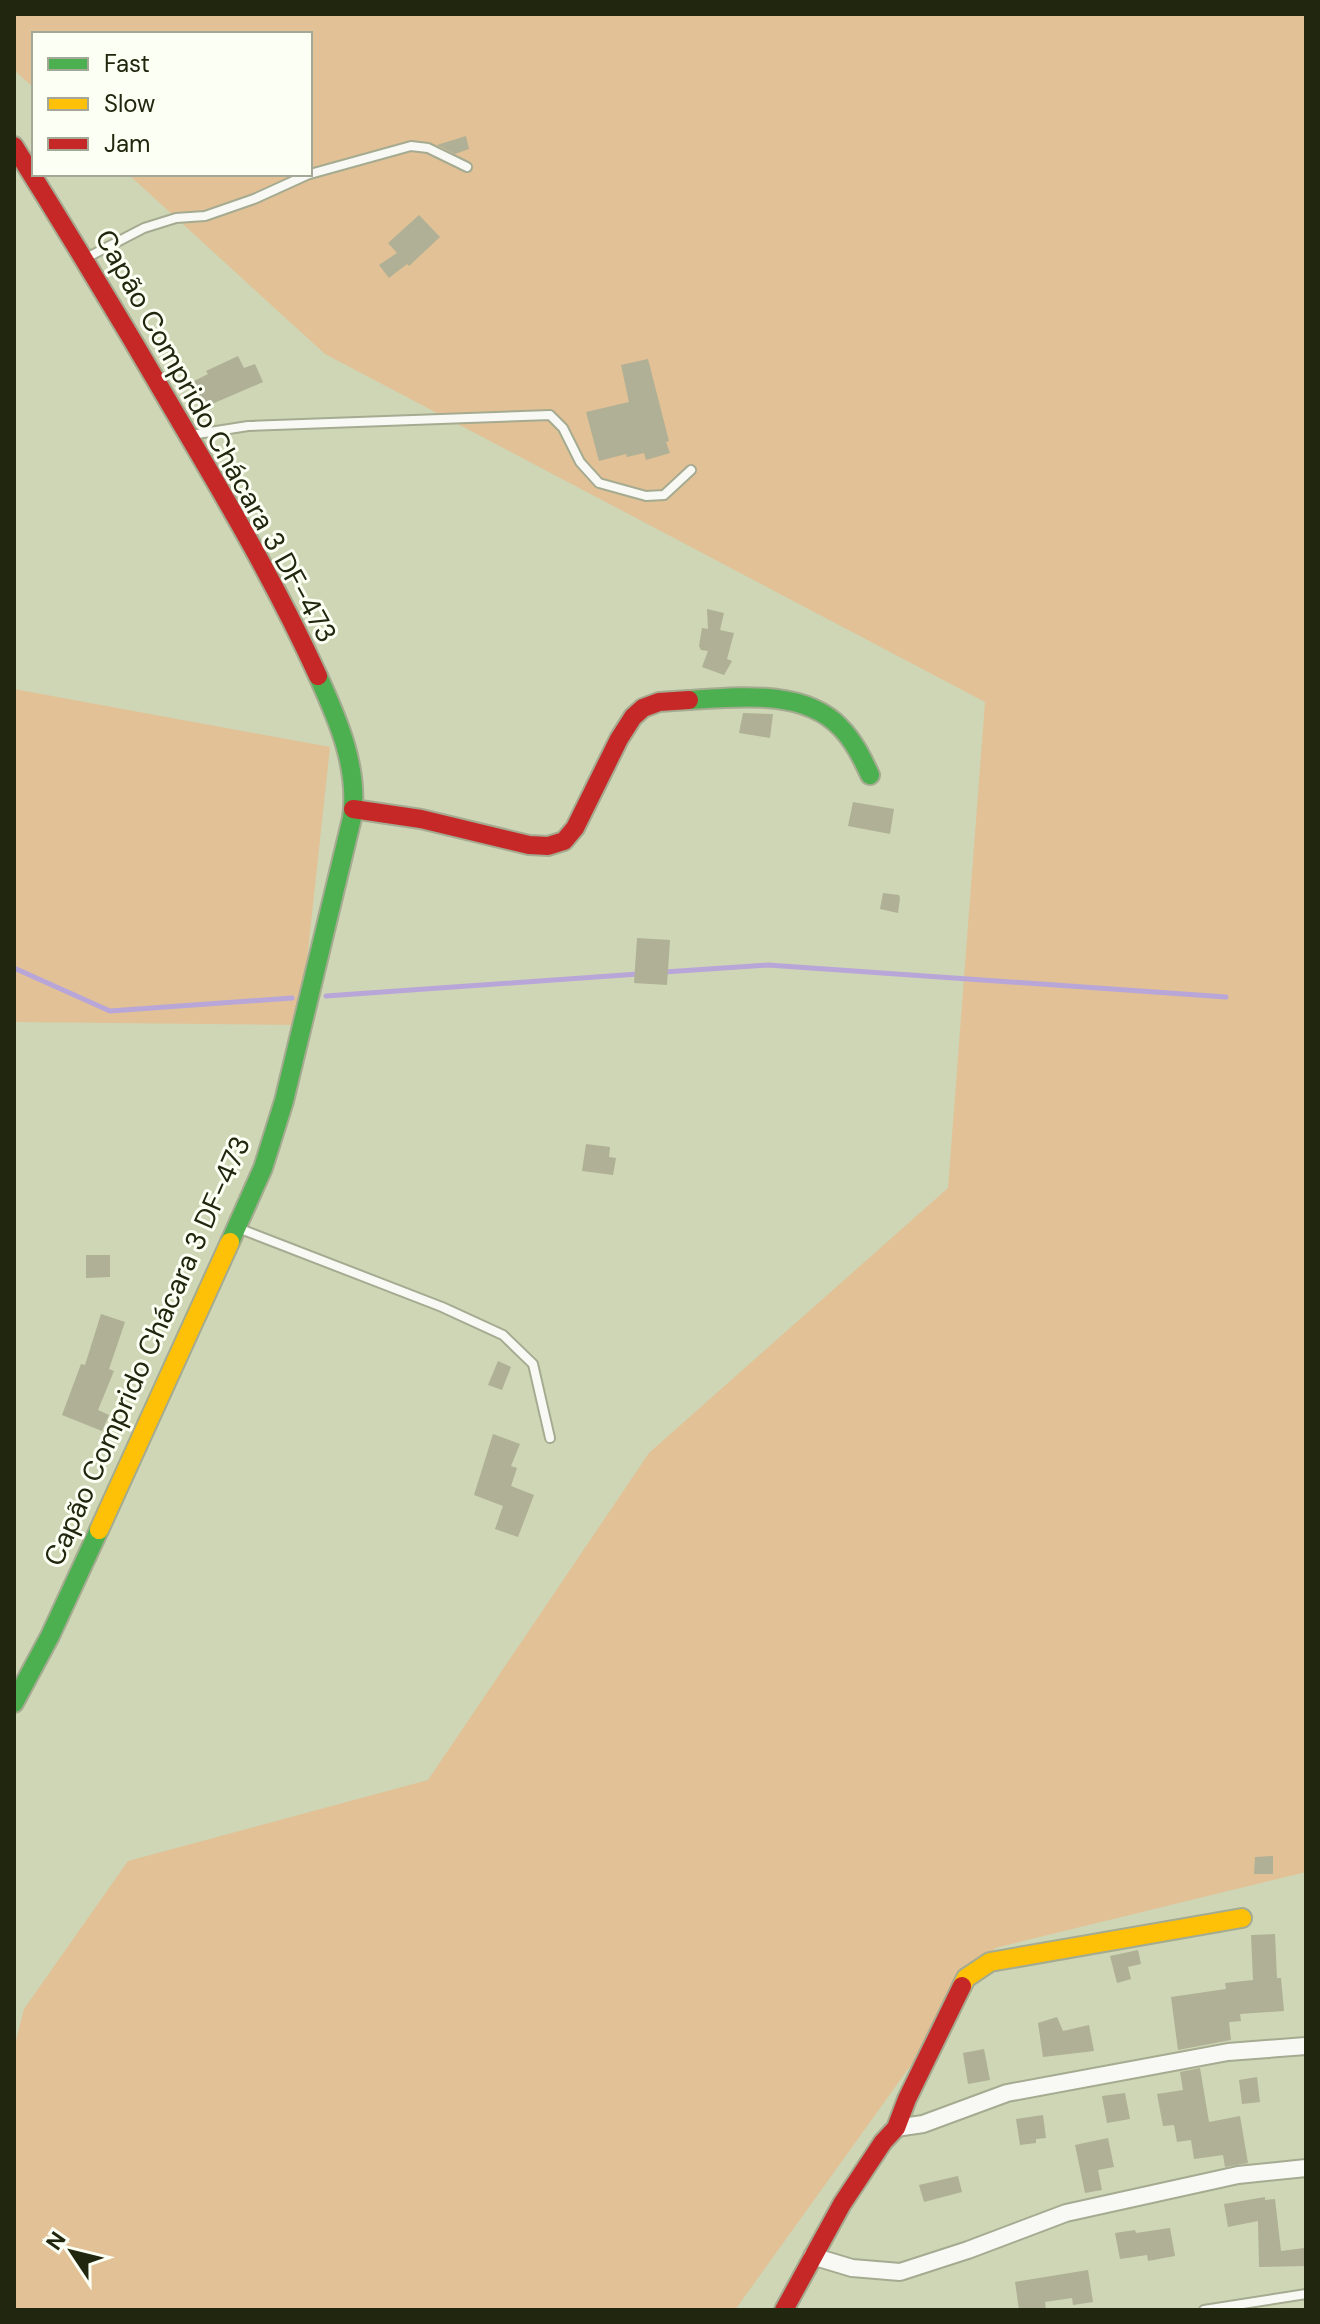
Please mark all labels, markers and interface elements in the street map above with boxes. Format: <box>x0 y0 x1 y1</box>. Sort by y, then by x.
legend <box>32 32 312 176</box>
text: Fast <box>104 48 150 79</box>
text: Slow <box>104 88 155 119</box>
text: Jam <box>104 128 150 159</box>
street label: Capão Comprido Chácara 3 DF-473 <box>87 223 345 649</box>
street label: Capão Comprido Chácara 3 DF-473 <box>35 1130 259 1572</box>
north arrow <box>32 2212 112 2292</box>
text: N <box>40 2226 73 2256</box>

